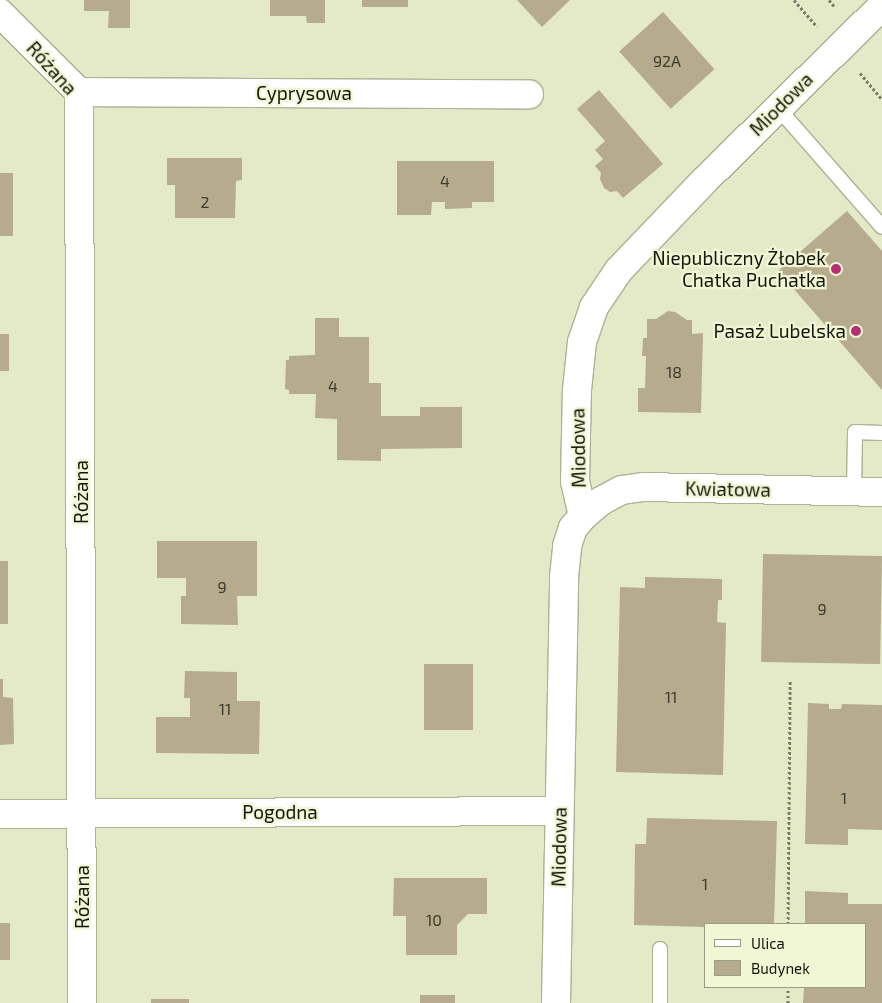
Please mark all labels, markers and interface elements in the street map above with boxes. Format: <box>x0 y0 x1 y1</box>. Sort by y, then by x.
street label: Różana <box>22 37 82 99</box>
house number: 92A <box>653 51 681 71</box>
street label: Miodowa <box>745 68 817 140</box>
street label: Cyprysowa <box>256 82 352 104</box>
house number: 4 <box>440 171 450 191</box>
house number: 2 <box>201 192 209 212</box>
place label: Niepubliczny Żłobek Chatka Puchatka <box>652 247 826 291</box>
marker: Niepubliczny Żłobek Chatka Puchatka <box>830 263 842 275</box>
place label: Pasaż Lubelska <box>713 320 846 342</box>
marker: Pasaż Lubelska <box>850 325 862 337</box>
house number: 18 <box>666 362 682 382</box>
house number: 4 <box>328 376 338 396</box>
street label: Miodowa <box>566 408 590 488</box>
street label: Różana <box>70 460 92 524</box>
street label: Kwiatowa <box>685 477 771 501</box>
house number: 9 <box>217 577 227 597</box>
house number: 9 <box>817 599 827 619</box>
house number: 11 <box>665 687 677 707</box>
house number: 11 <box>219 699 231 719</box>
house number: 1 <box>841 788 847 808</box>
street label: Pogodna <box>242 801 318 823</box>
street label: Miodowa <box>547 807 571 887</box>
street label: Różana <box>71 865 93 929</box>
house number: 1 <box>702 874 708 894</box>
house number: 10 <box>426 910 442 930</box>
legend <box>704 923 867 988</box>
text: Ulica <box>751 934 785 952</box>
text: Budynek <box>751 959 810 977</box>

